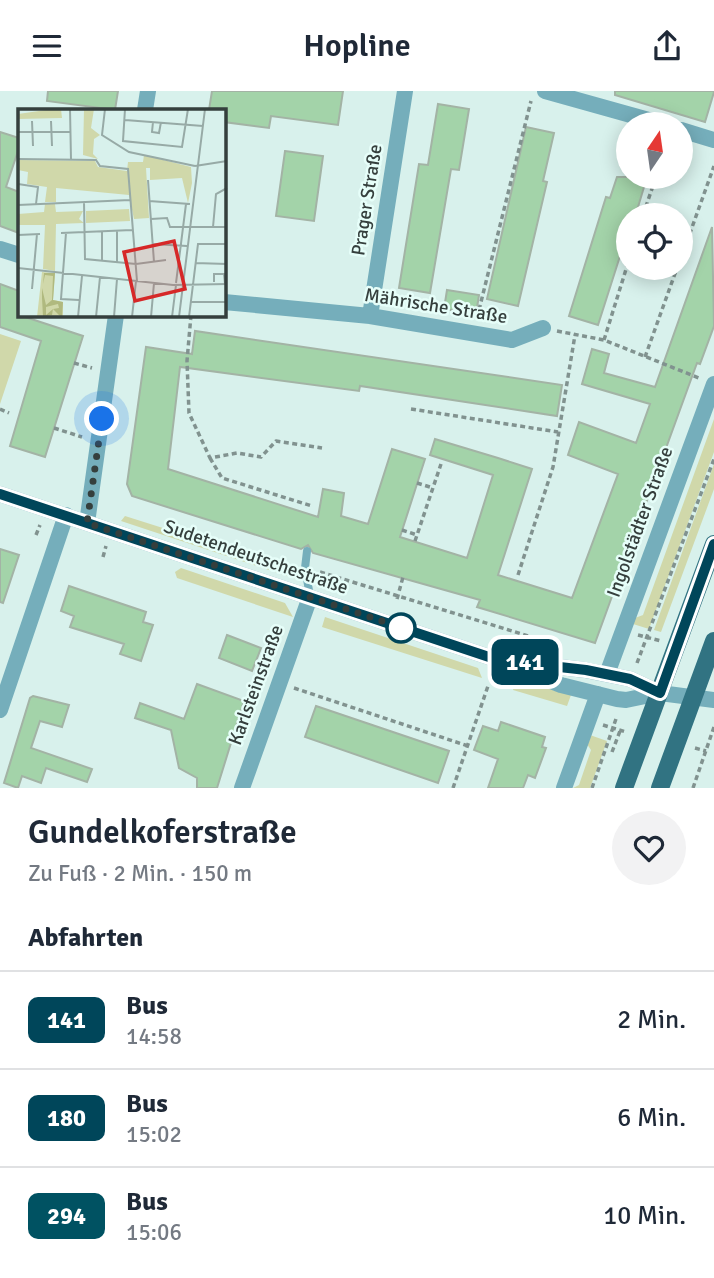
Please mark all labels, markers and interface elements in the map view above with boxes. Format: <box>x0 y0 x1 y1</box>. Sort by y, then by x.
text: Hopline <box>303 26 411 65</box>
icon: menu <box>28 27 66 65</box>
icon: share <box>648 27 686 65</box>
inset map <box>18 109 226 317</box>
north arrow <box>616 112 693 189</box>
map controls <box>616 112 693 280</box>
street label: Prager Straße <box>346 142 388 258</box>
button: locate <box>616 203 693 280</box>
street label: Mährische Straße <box>363 283 509 329</box>
your location <box>84 401 119 436</box>
street label: Ingolstädter Straße <box>602 444 678 600</box>
street label: Sudetendeutschestraße <box>161 514 351 600</box>
unlabelled marker <box>386 613 416 643</box>
street label: Karlsteinstraße <box>223 622 289 748</box>
line badge: 141 <box>485 639 565 685</box>
text: 141 <box>506 647 544 677</box>
button: heart <box>612 811 686 885</box>
text: Gundelkoferstraße <box>28 812 297 853</box>
text: Zu Fuß · 2 Min. · 150 m <box>28 859 252 888</box>
text: Abfahrten <box>28 922 143 954</box>
text: Bus <box>126 990 168 1022</box>
text: 2 Min. <box>617 1004 686 1036</box>
text: 141 <box>47 1005 86 1035</box>
text: 14:58 <box>126 1022 182 1051</box>
text: Bus <box>126 1088 168 1120</box>
text: 6 Min. <box>617 1102 686 1134</box>
text: 180 <box>47 1103 86 1133</box>
text: 15:02 <box>126 1120 182 1149</box>
text: Bus <box>126 1186 168 1218</box>
text: 10 Min. <box>603 1200 686 1232</box>
text: 294 <box>47 1201 86 1231</box>
text: 15:06 <box>126 1218 182 1247</box>

